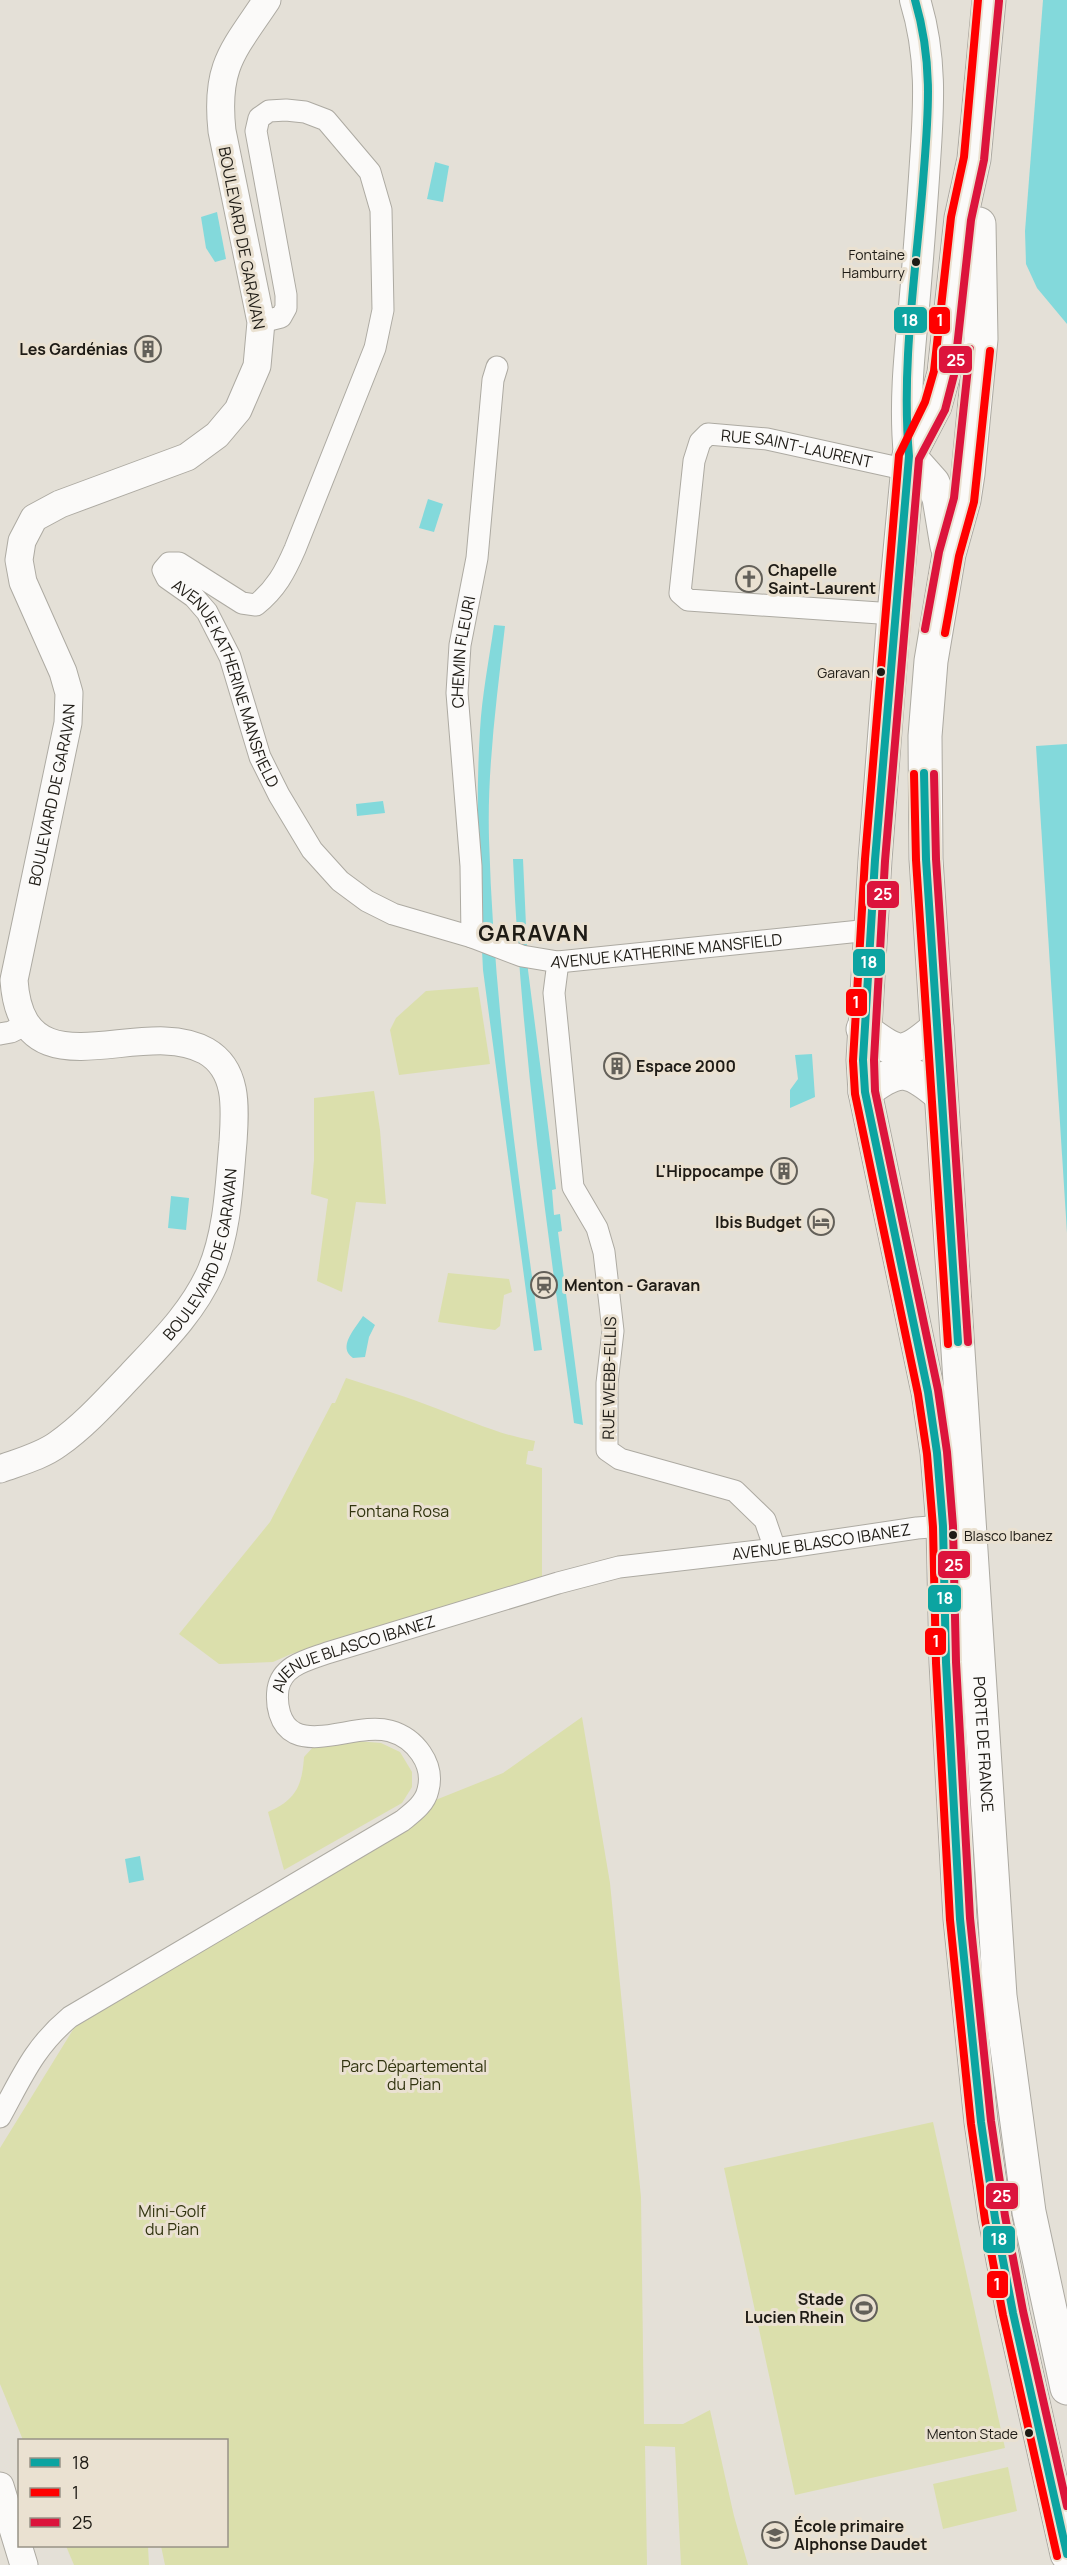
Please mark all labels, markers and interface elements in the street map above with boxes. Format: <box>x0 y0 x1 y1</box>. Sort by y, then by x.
street label: BOULEVARD DE GARAVAN <box>214 145 270 331</box>
place label: Fontaine Hamburry <box>842 245 906 282</box>
marker: Fontaine Hamburry <box>910 256 922 268</box>
line badge: 18 <box>893 306 928 334</box>
line badge: 1 <box>928 306 951 335</box>
text: 18 <box>902 309 918 331</box>
text: 1 <box>936 309 944 331</box>
building icon: Les Gardénias <box>133 334 163 364</box>
place label: Les Gardénias <box>19 338 128 360</box>
line badge: 25 <box>938 345 973 374</box>
text: 25 <box>947 349 965 371</box>
street label: RUE SAINT-LAURENT <box>720 424 875 473</box>
place label: Chapelle Saint-Laurent <box>768 559 876 599</box>
church icon: Chapelle Saint-Laurent <box>734 564 764 594</box>
street label: AVENUE KATHERINE MANSFIELD <box>168 574 285 791</box>
street label: CHEMIN FLEURI <box>446 594 480 709</box>
place label: Garavan <box>817 663 870 682</box>
marker: Garavan <box>875 666 887 678</box>
street label: BOULEVARD DE GARAVAN <box>23 703 80 888</box>
line badge: 25 <box>866 880 900 909</box>
text: 25 <box>874 883 892 905</box>
district label: GARAVAN <box>478 918 590 948</box>
street label: AVENUE KATHERINE MANSFIELD <box>550 928 783 973</box>
line badge: 18 <box>852 948 886 977</box>
text: 18 <box>861 951 877 973</box>
line badge: 1 <box>845 988 868 1017</box>
text: 1 <box>852 991 860 1013</box>
building icon: Espace 2000 <box>602 1051 632 1081</box>
place label: Espace 2000 <box>636 1055 736 1077</box>
building icon: L'Hippocampe <box>769 1156 799 1186</box>
place label: L'Hippocampe <box>655 1160 764 1182</box>
street label: BOULEVARD DE GARAVAN <box>158 1167 242 1345</box>
hotel icon: Ibis Budget <box>806 1207 836 1237</box>
place label: Ibis Budget <box>715 1211 802 1233</box>
station icon: Menton - Garavan <box>529 1270 559 1300</box>
place label: Menton - Garavan <box>564 1274 700 1296</box>
street label: RUE WEBB-ELLIS <box>597 1316 621 1440</box>
park label: Fontana Rosa <box>349 1500 449 1522</box>
street label: AVENUE BLASCO IBANEZ <box>731 1518 912 1565</box>
place label: Blasco Ibanez <box>964 1526 1053 1545</box>
marker: Blasco Ibanez <box>947 1529 959 1541</box>
line badge: 25 <box>937 1550 971 1579</box>
text: 25 <box>945 1554 963 1576</box>
line badge: 18 <box>927 1584 962 1613</box>
text: 18 <box>937 1587 953 1609</box>
street label: AVENUE BLASCO IBANEZ <box>267 1610 438 1694</box>
line badge: 1 <box>924 1627 947 1656</box>
text: 1 <box>932 1630 940 1652</box>
street label: PORTE DE FRANCE <box>968 1676 999 1813</box>
park label: Parc Départemental du Pian <box>341 2055 487 2095</box>
line badge: 25 <box>985 2182 1019 2210</box>
text: 25 <box>993 2185 1011 2207</box>
park label: Mini-Golf du Pian <box>138 2200 206 2240</box>
line badge: 18 <box>982 2225 1016 2254</box>
text: 18 <box>991 2228 1007 2250</box>
line badge: 1 <box>986 2270 1009 2299</box>
text: 1 <box>993 2273 1001 2295</box>
place label: Stade Lucien Rhein <box>745 2288 844 2328</box>
sports icon: Stade Lucien Rhein <box>849 2293 879 2323</box>
place label: Menton Stade <box>927 2424 1018 2443</box>
marker: Menton Stade <box>1023 2427 1035 2439</box>
legend <box>18 2439 228 2547</box>
text: 18 <box>72 2450 89 2474</box>
text: 1 <box>72 2480 79 2504</box>
text: 25 <box>72 2510 93 2534</box>
place label: École primaire Alphonse Daudet <box>794 2515 927 2555</box>
school or university icon: École primaire Alphonse Daudet <box>760 2520 790 2550</box>

